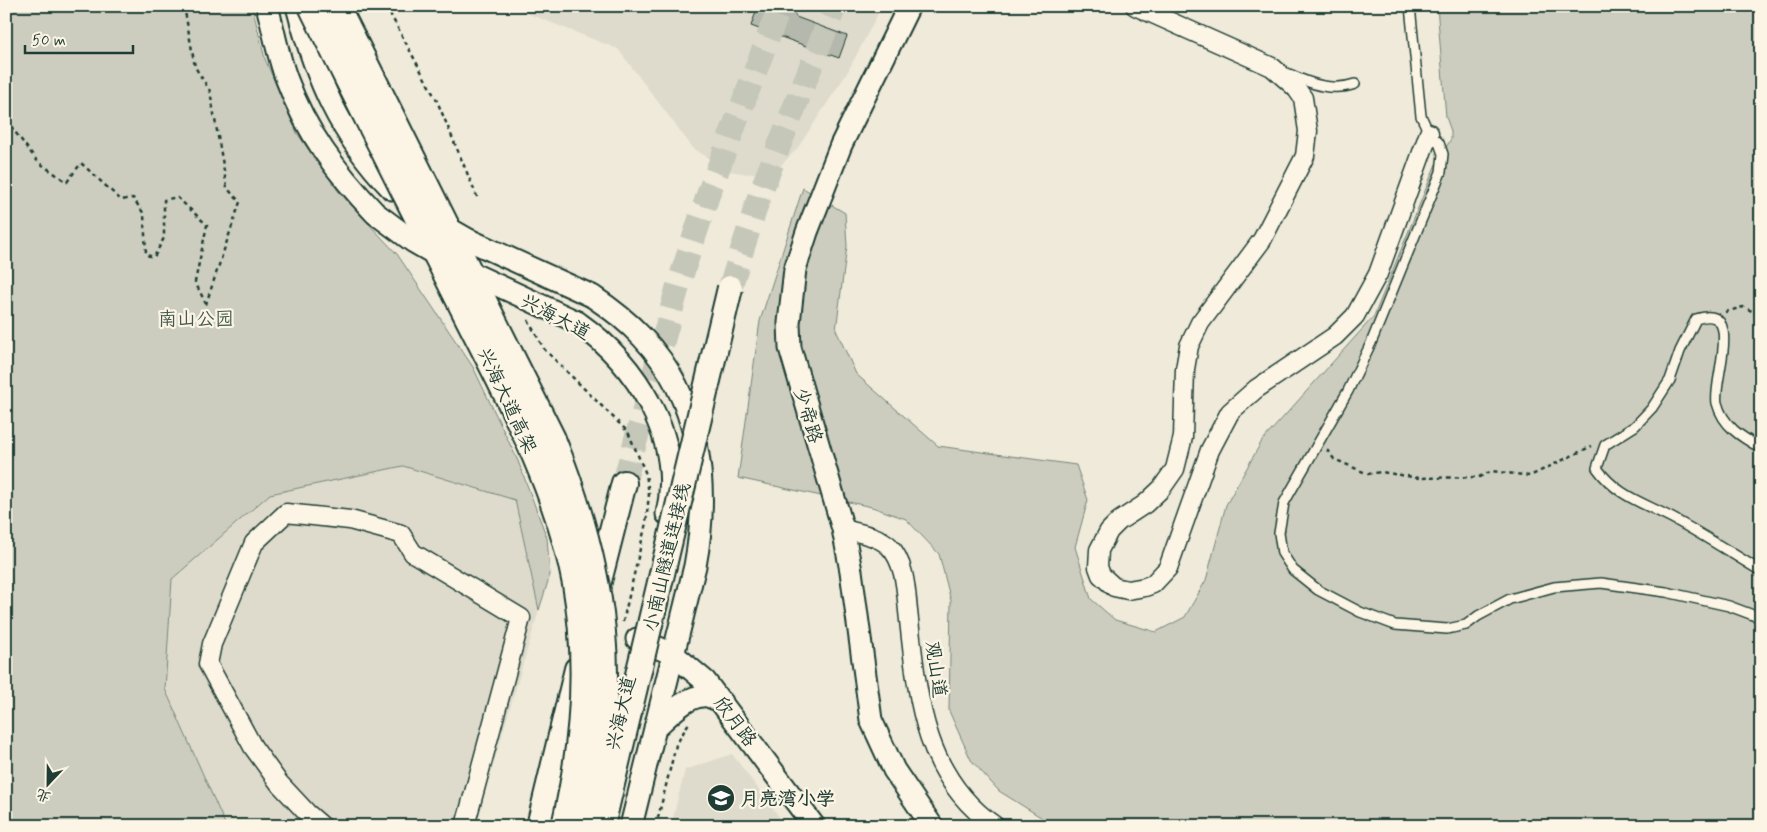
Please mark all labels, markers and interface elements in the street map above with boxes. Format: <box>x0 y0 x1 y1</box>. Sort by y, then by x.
scale bar <box>25 22 132 54</box>
text: 50 m <box>32 31 66 51</box>
street label: 兴海大道 <box>516 288 595 346</box>
park label: 南山公园 <box>158 307 234 332</box>
street label: 兴海大道高架 <box>471 344 542 458</box>
street label: 少帝路 <box>787 385 828 446</box>
street label: 小南山隧道连接线 <box>638 480 697 634</box>
street label: 观山道 <box>919 639 952 699</box>
street label: 兴海大道 <box>601 673 642 753</box>
street label: 欣月路 <box>708 692 762 752</box>
north arrow <box>22 760 72 810</box>
school or university icon: 月亮湾小学 <box>706 783 736 813</box>
text: 北 <box>34 784 53 806</box>
place label: 月亮湾小学 <box>740 787 835 812</box>

